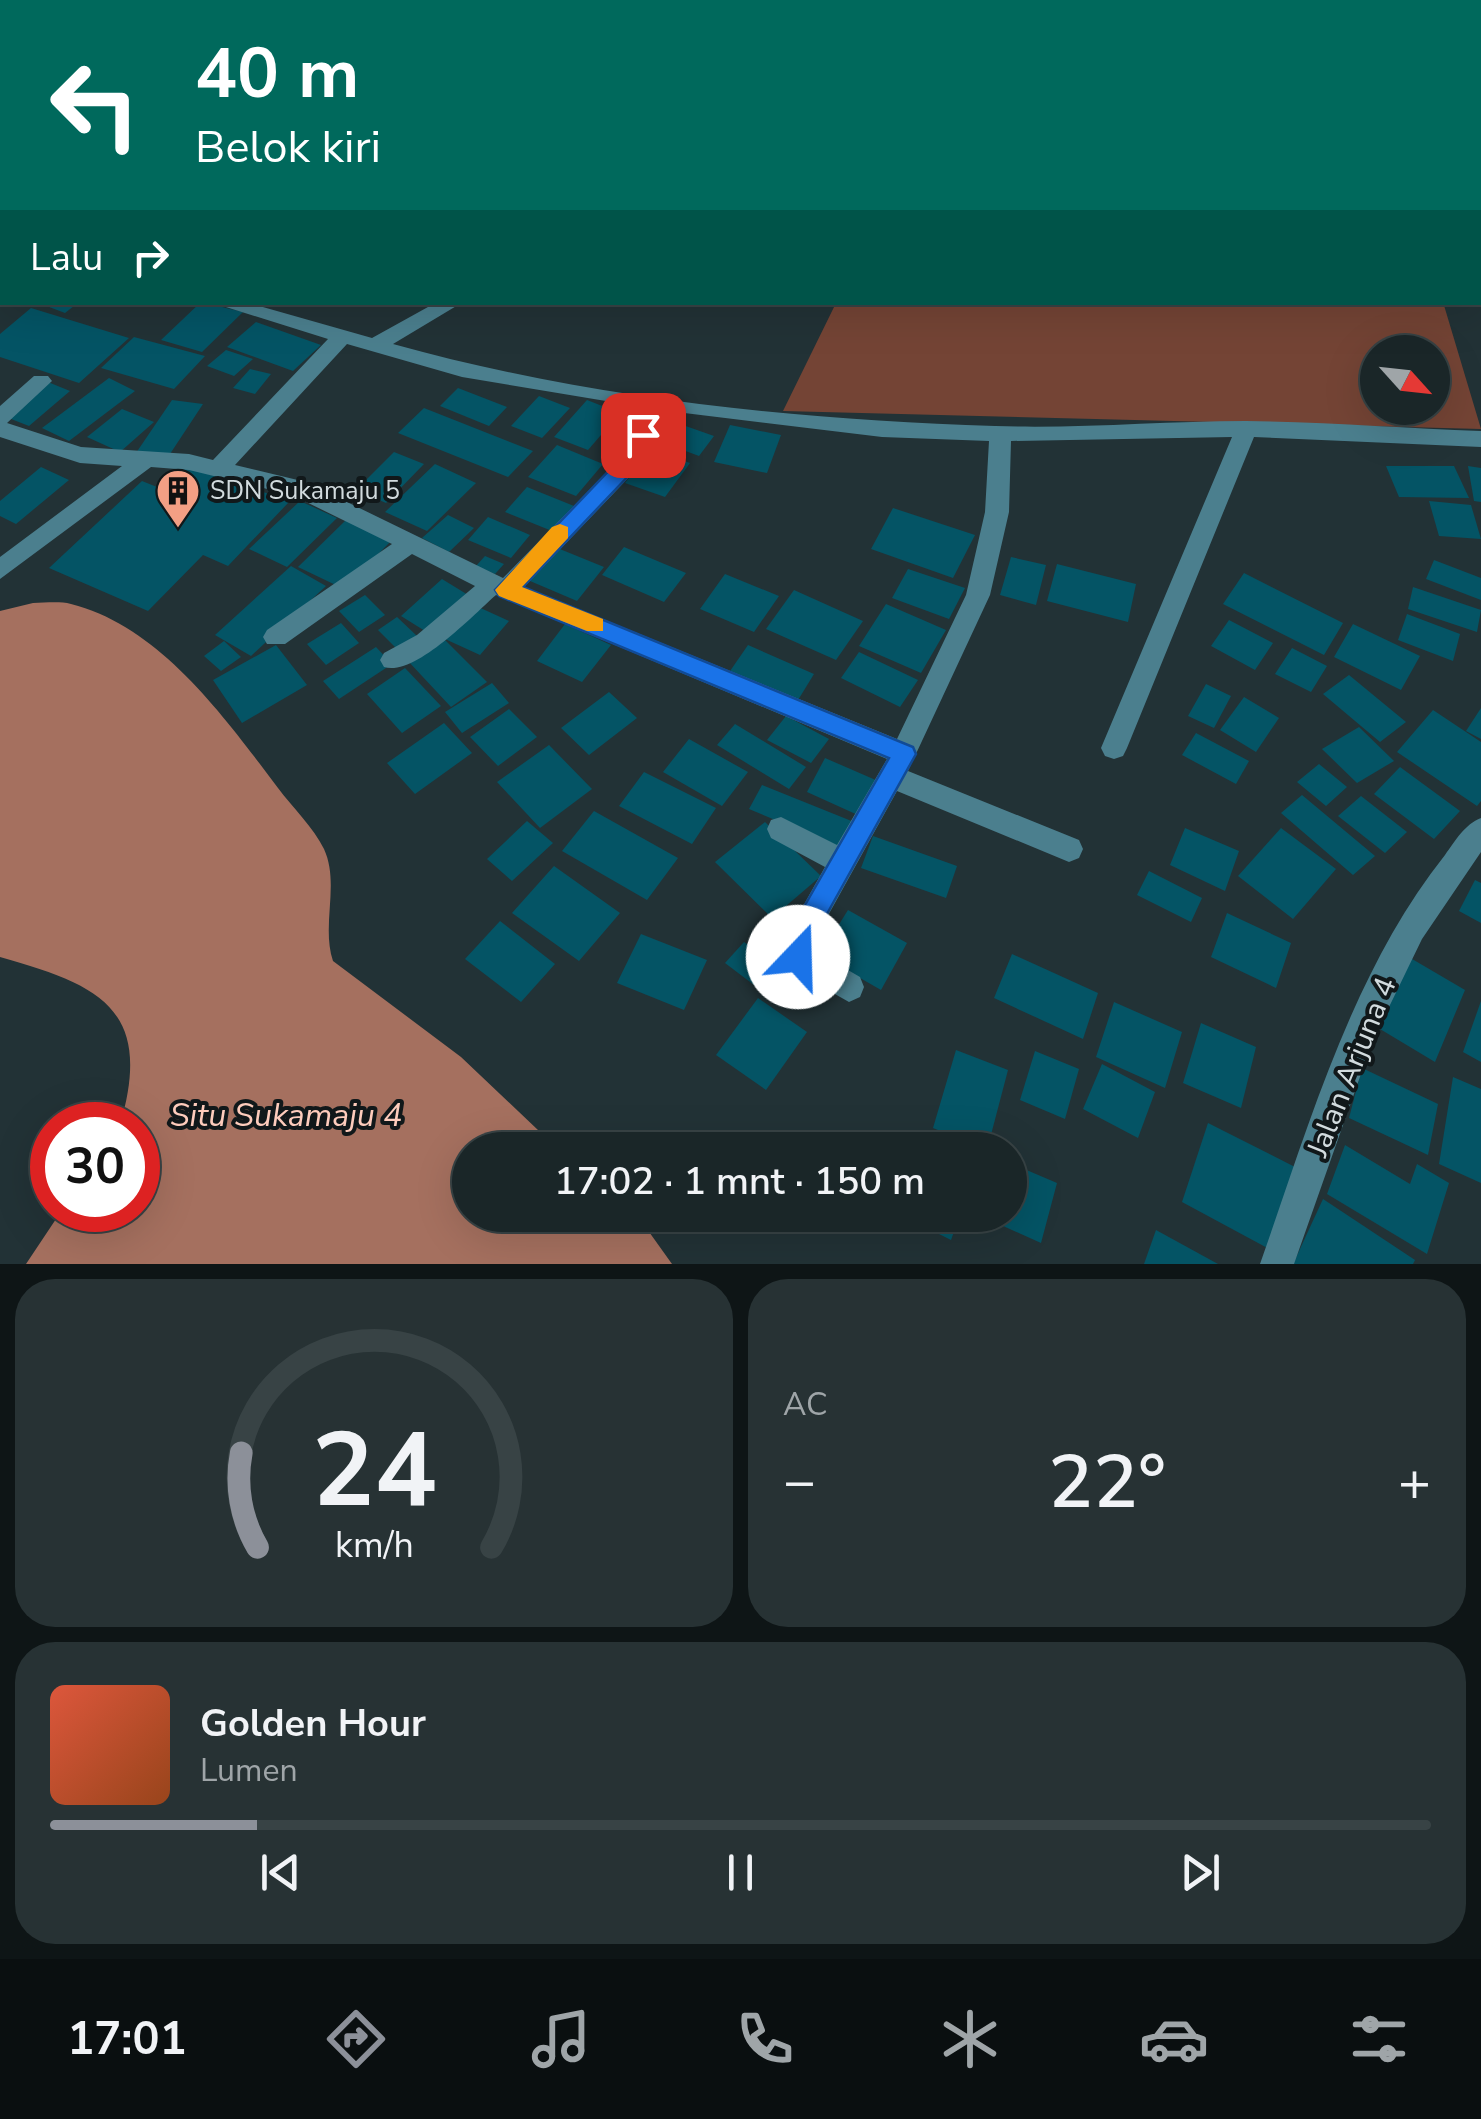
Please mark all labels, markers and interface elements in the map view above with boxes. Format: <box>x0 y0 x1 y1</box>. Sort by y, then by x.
text: 40 m <box>195 26 359 122</box>
icon: left <box>30 40 160 170</box>
text: Belok kiri <box>195 117 381 178</box>
icon: right <box>123 230 178 285</box>
text: Lalu <box>30 232 103 283</box>
north arrow <box>1360 335 1450 425</box>
map controls <box>1360 335 1450 425</box>
pin <box>601 393 686 478</box>
icon: arrive <box>616 408 671 463</box>
building icon: SDN Sukamaju 5 <box>155 468 201 529</box>
place label: SDN Sukamaju 5 <box>210 474 400 508</box>
position arrow <box>746 905 850 1009</box>
street label: Jalan Arjuna 4 <box>1297 971 1407 1164</box>
water label: Situ Sukamaju 4 <box>170 1094 402 1137</box>
speed limit sign: 30 <box>30 1102 160 1232</box>
text: 17:02 · 1 mnt · 150 m <box>554 1156 925 1207</box>
text: AC <box>783 1383 827 1426</box>
text: 24 <box>312 1400 436 1542</box>
text: 22° <box>1048 1431 1166 1533</box>
text: − <box>783 1444 816 1519</box>
text: + <box>1398 1444 1431 1519</box>
text: km/h <box>335 1521 413 1570</box>
text: Golden Hour <box>200 1698 426 1749</box>
text: Lumen <box>200 1749 298 1792</box>
icon: previous <box>253 1845 308 1900</box>
icon: pause <box>713 1845 768 1900</box>
icon: next <box>1173 1845 1228 1900</box>
icon: directions <box>321 2004 391 2074</box>
icon: music <box>526 2004 596 2074</box>
icon: phone <box>730 2004 800 2074</box>
icon: climate <box>935 2004 1005 2074</box>
icon: car <box>1139 2004 1209 2074</box>
icon: filters <box>1344 2004 1414 2074</box>
text: 17:01 <box>67 2009 186 2070</box>

